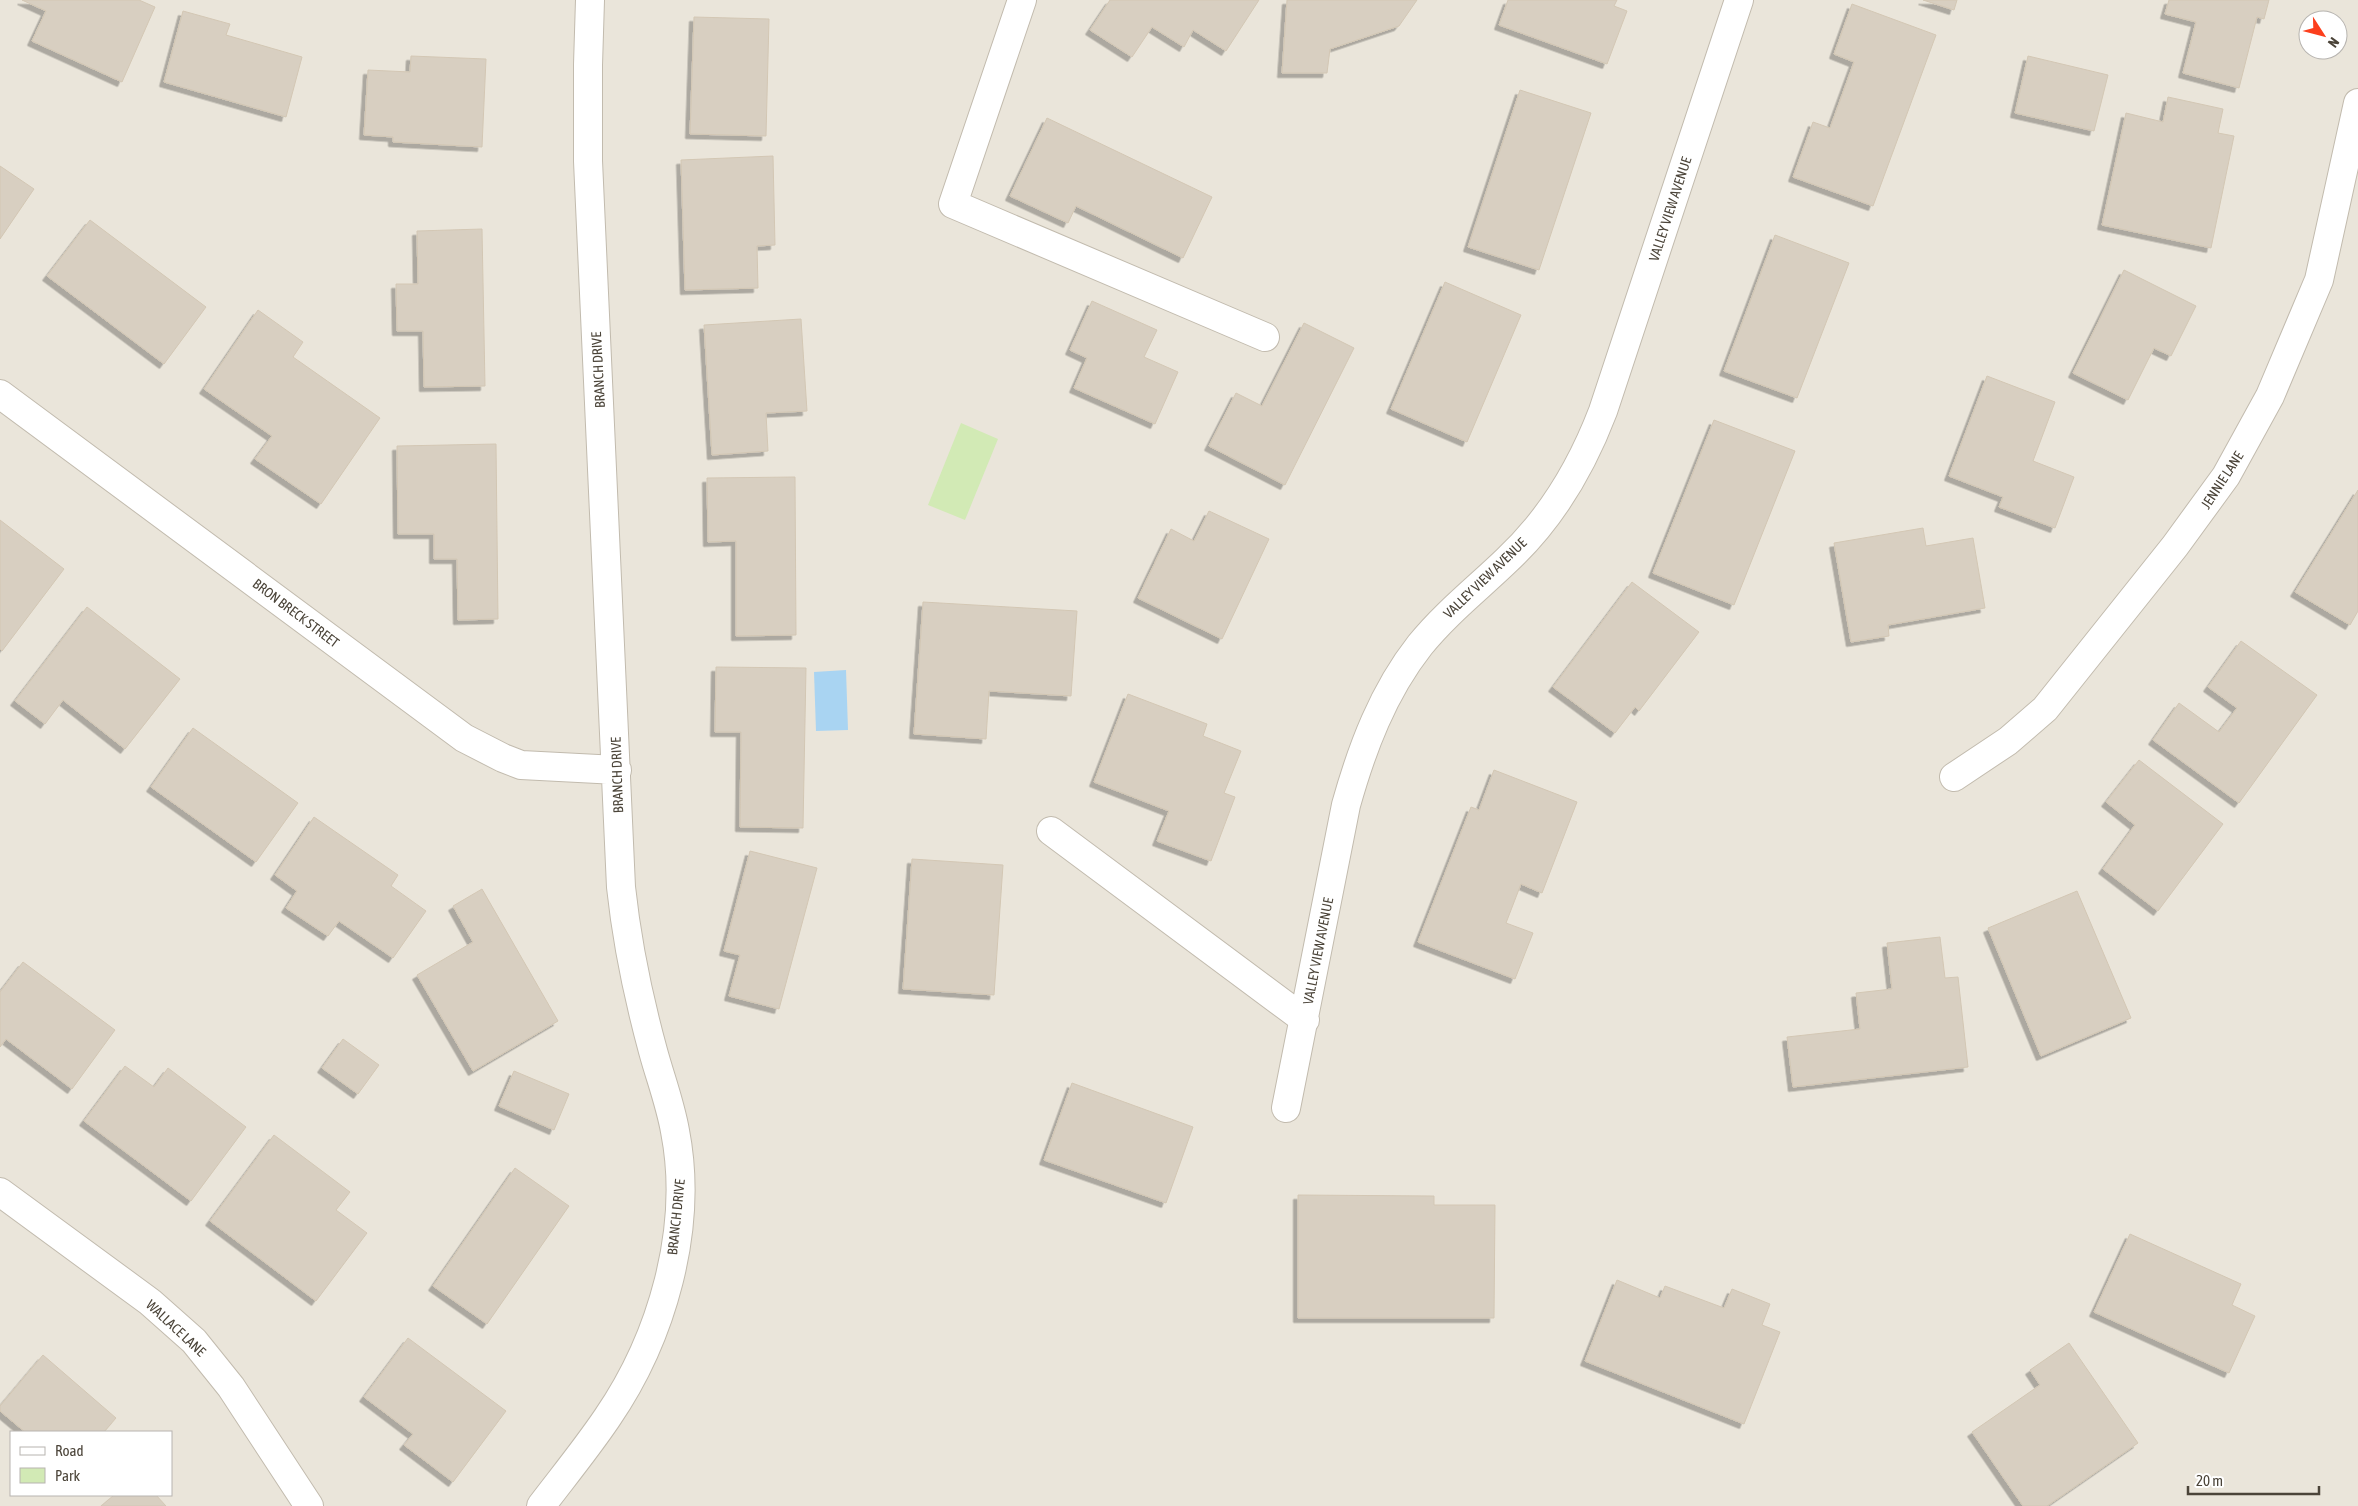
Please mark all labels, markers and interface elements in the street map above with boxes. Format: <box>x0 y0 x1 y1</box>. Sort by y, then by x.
north arrow <box>2298 10 2348 60</box>
text: N <box>2325 35 2342 51</box>
street label: VALLEY VIEW AVENUE <box>1646 155 1694 263</box>
street label: BRANCH DRIVE <box>588 331 608 409</box>
street label: JENNIE LANE <box>2198 448 2246 512</box>
street label: VALLEY VIEW AVENUE <box>1440 534 1530 622</box>
street label: BRON BRECK STREET <box>250 575 342 651</box>
street label: BRANCH DRIVE <box>608 737 626 813</box>
street label: VALLEY VIEW AVENUE <box>1300 896 1336 1006</box>
street label: BRANCH DRIVE <box>664 1178 688 1256</box>
street label: WALLACE LANE <box>143 1297 209 1359</box>
legend <box>10 1431 172 1496</box>
text: Road <box>55 1442 84 1459</box>
scale bar <box>2188 1464 2319 1496</box>
text: Park <box>55 1467 80 1484</box>
text: 20 m <box>2196 1472 2223 1489</box>

